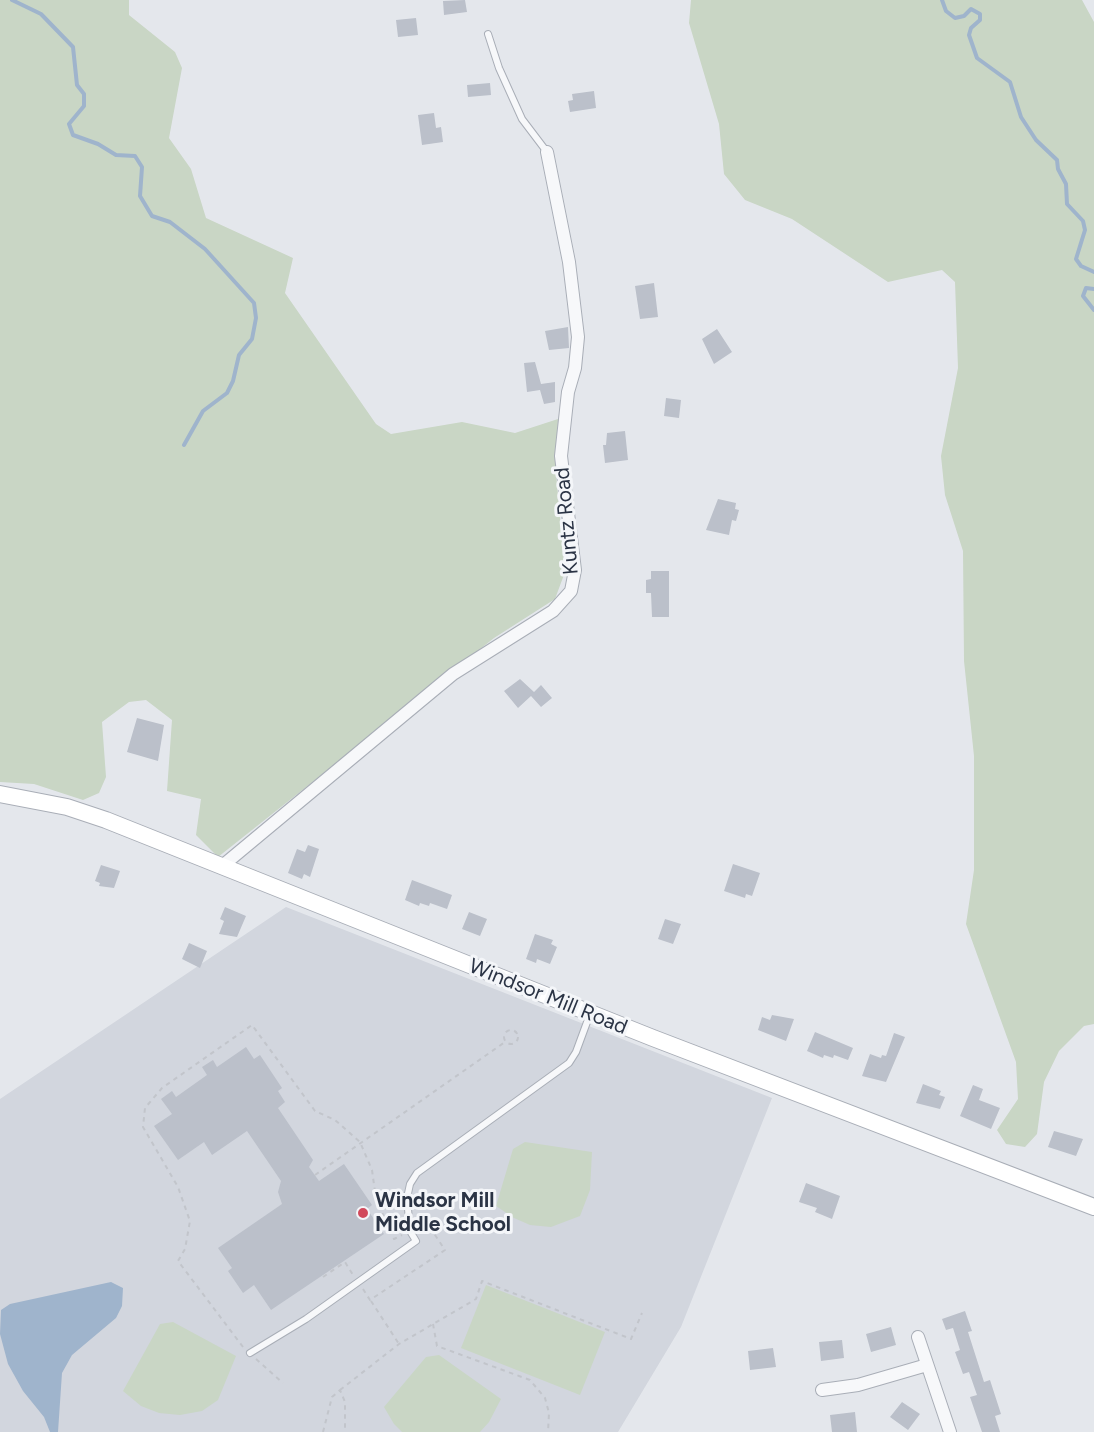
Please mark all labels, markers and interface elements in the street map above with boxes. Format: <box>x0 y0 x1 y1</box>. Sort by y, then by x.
street label: Kuntz Road <box>550 466 584 576</box>
street label: Windsor Mill Road <box>465 954 631 1040</box>
place label: Windsor Mill Middle School <box>375 1188 511 1238</box>
marker: Windsor Mill Middle School <box>356 1206 370 1220</box>

